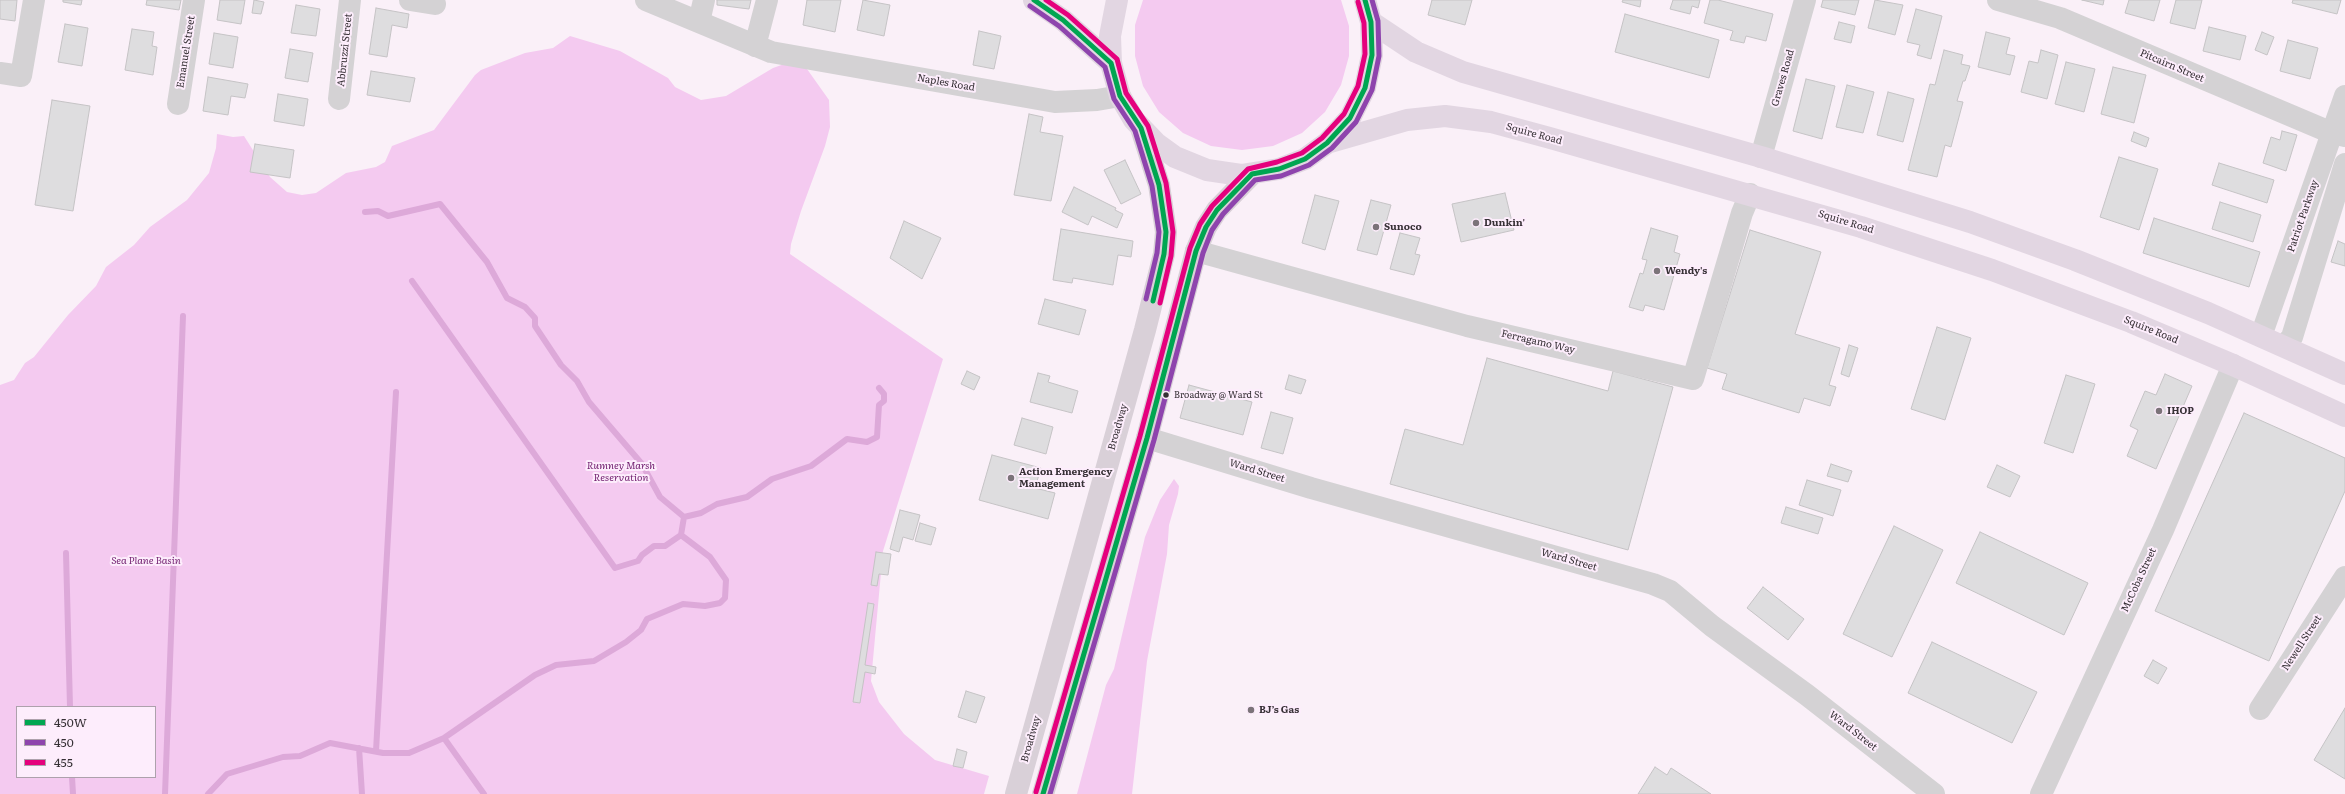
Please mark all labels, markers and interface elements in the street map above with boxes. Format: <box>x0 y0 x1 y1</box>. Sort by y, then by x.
street label: Abbruzzi Street <box>335 13 355 87</box>
street label: Emanuel Street <box>174 15 198 89</box>
street label: Pitcairn Street <box>2138 47 2206 85</box>
street label: Graves Road <box>1769 48 1797 108</box>
street label: Naples Road <box>916 72 976 94</box>
street label: Squire Road <box>1505 121 1563 147</box>
street label: Patriot Parkway <box>2285 178 2321 254</box>
street label: Squire Road <box>1817 208 1875 236</box>
place label: Dunkin' <box>1484 217 1525 229</box>
marker: Dunkin' <box>1471 218 1481 228</box>
place label: Sunoco <box>1384 221 1422 233</box>
marker: Sunoco <box>1371 222 1381 232</box>
place label: Wendy's <box>1665 265 1707 277</box>
marker: Wendy's <box>1652 266 1662 276</box>
street label: Squire Road <box>2122 314 2180 346</box>
street label: Ferragamo Way <box>1500 328 1576 356</box>
marker: Broadway @ Ward St <box>1161 390 1171 400</box>
place label: Broadway @ Ward St <box>1174 390 1263 400</box>
street label: Broadway <box>1106 403 1130 451</box>
place label: IHOP <box>2167 405 2194 417</box>
marker: IHOP <box>2154 406 2164 416</box>
street label: Ward Street <box>1228 457 1286 485</box>
park label: Rumney Marsh Reservation <box>587 460 655 484</box>
place label: Action Emergency Management <box>1019 466 1112 490</box>
marker: Action Emergency Management <box>1006 473 1016 483</box>
street label: Ward Street <box>1540 546 1598 574</box>
street label: McCoba Street <box>2119 546 2159 614</box>
park label: Sea Plane Basin <box>111 555 181 567</box>
street label: Newell Street <box>2280 613 2324 673</box>
place label: BJ’s Gas <box>1259 704 1299 716</box>
marker: BJ’s Gas <box>1246 705 1256 715</box>
legend <box>16 706 156 778</box>
street label: Ward Street <box>1827 709 1879 753</box>
text: 450W <box>54 713 87 731</box>
street label: Broadway <box>1019 715 1043 763</box>
text: 450 <box>54 733 74 751</box>
text: 455 <box>54 753 73 771</box>

